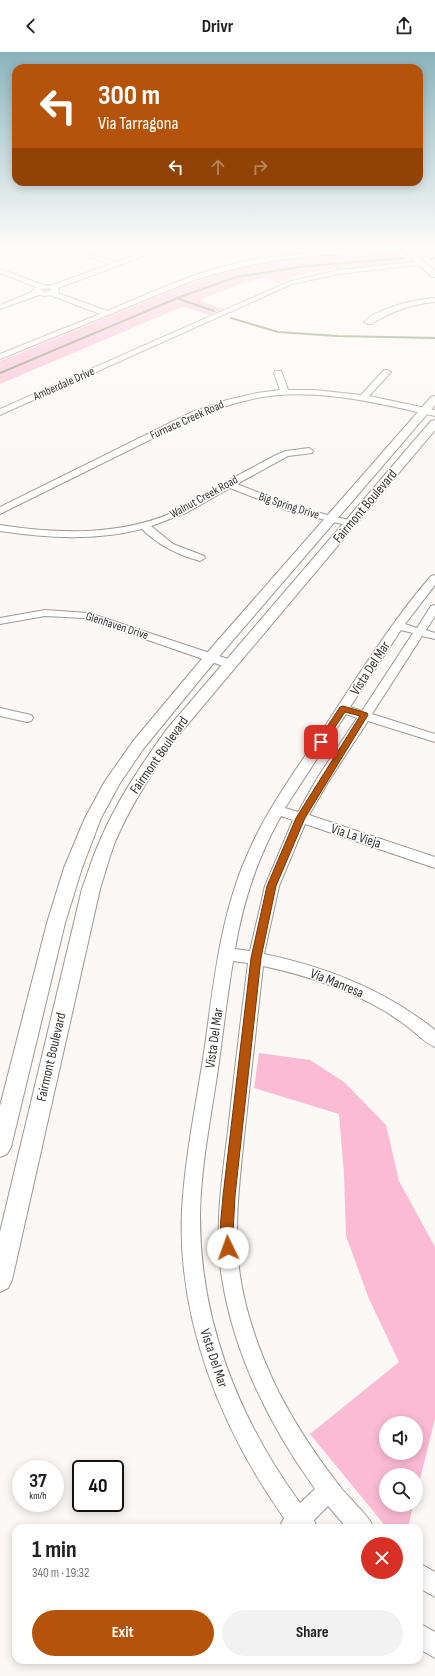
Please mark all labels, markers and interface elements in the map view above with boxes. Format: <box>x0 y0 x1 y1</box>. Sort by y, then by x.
icon: back <box>20 15 42 37</box>
icon: share <box>393 15 415 37</box>
text: Drivr <box>202 16 233 37</box>
text: 300 m <box>98 79 160 112</box>
icon: left <box>32 80 84 132</box>
text: Via Tarragona <box>98 113 178 134</box>
icon: left <box>165 156 187 178</box>
icon: ahead <box>207 156 229 178</box>
icon: right <box>249 156 271 178</box>
street label: Amberdale Drive <box>30 364 97 405</box>
street label: Furnace Creek Road <box>148 397 226 443</box>
street label: Fairmont Boulevard <box>329 466 401 546</box>
street label: Walnut Creek Road <box>167 472 241 522</box>
street label: Big Spring Drive <box>257 489 321 523</box>
street label: Glenhaven Drive <box>84 609 151 643</box>
street label: Vista Del Mar <box>346 638 394 698</box>
street label: Fairmont Boulevard <box>126 713 192 797</box>
pin <box>304 725 338 759</box>
icon: arrive <box>310 731 332 753</box>
street label: Via La Vieja <box>329 820 383 852</box>
street label: Via Manresa <box>308 965 366 1001</box>
street label: Vista Del Mar <box>201 1007 227 1069</box>
street label: Fairmont Boulevard <box>33 1011 70 1103</box>
position arrow <box>207 1227 249 1269</box>
street label: Vista Del Mar <box>197 1326 231 1390</box>
map controls <box>379 1416 423 1512</box>
button: sound <box>379 1416 423 1460</box>
speed limit sign: 40 <box>72 1460 124 1512</box>
button: search <box>379 1468 423 1512</box>
text: 37 <box>29 1469 47 1493</box>
text: km/h <box>29 1490 47 1502</box>
text: 1 min <box>32 1535 77 1564</box>
button: close <box>361 1537 403 1579</box>
text: 340 m · 19:32 <box>32 1565 89 1581</box>
button: Exit <box>32 1610 214 1656</box>
button: Share <box>222 1610 403 1656</box>

